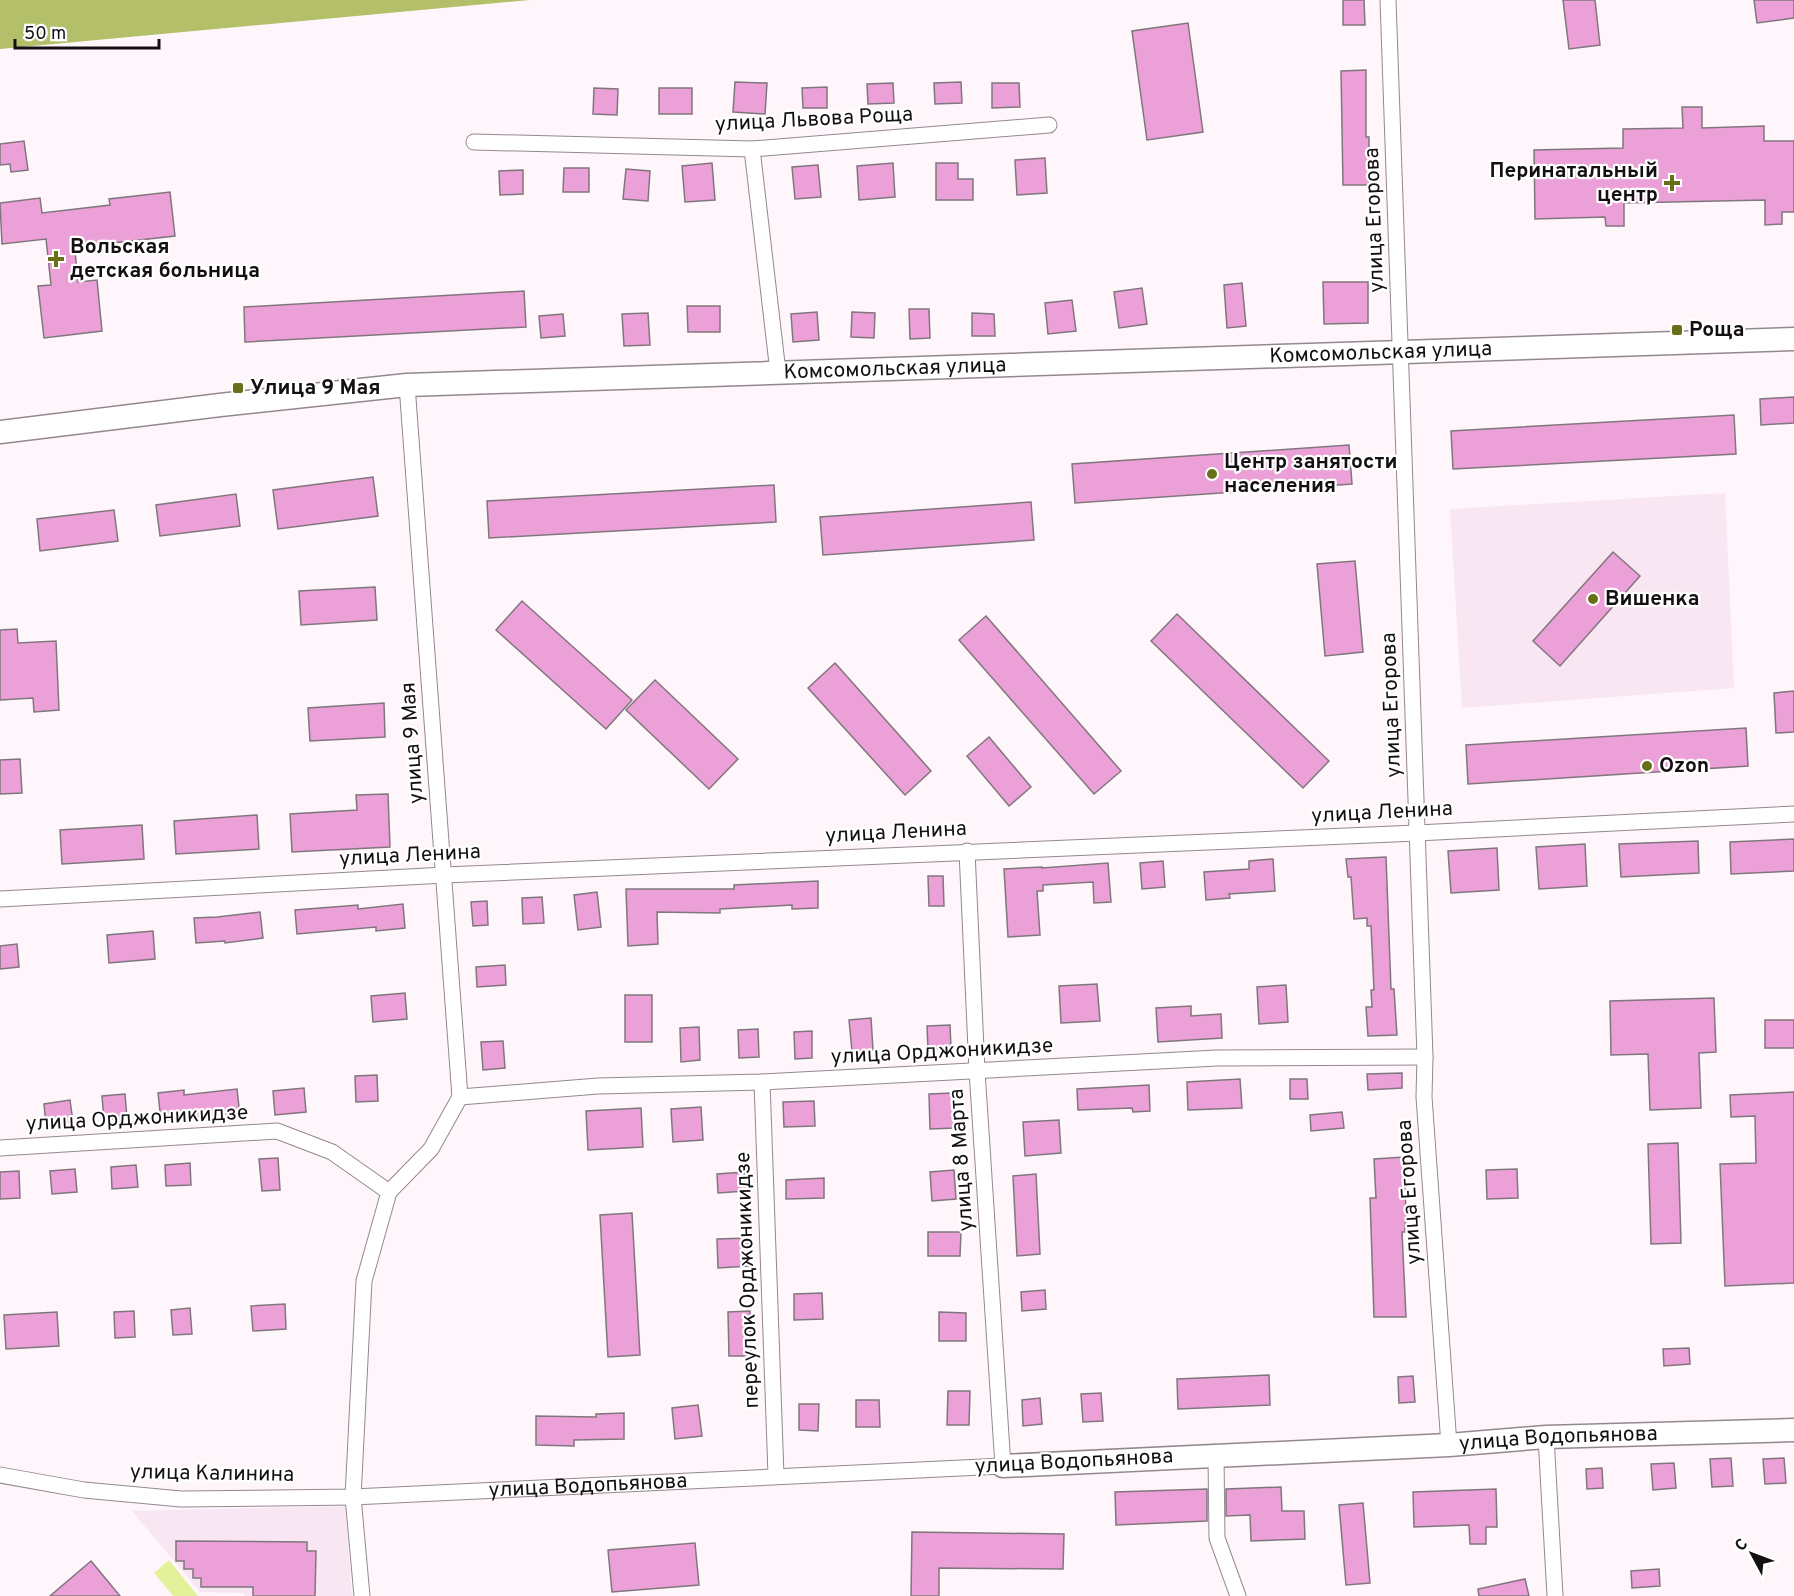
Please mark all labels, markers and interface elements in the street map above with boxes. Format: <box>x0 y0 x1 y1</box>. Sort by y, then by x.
scale bar <box>15 12 159 50</box>
text: 50 m <box>24 23 66 46</box>
street label: улица Львова Роща <box>714 101 914 139</box>
street label: улица Егорова <box>1359 147 1391 293</box>
place label: Перинатальный центр <box>1490 158 1658 209</box>
marker: Перинатальный центр <box>1663 174 1681 192</box>
place label: Вольская детская больница <box>70 234 260 285</box>
marker: Вольская детская больница <box>47 250 65 268</box>
place label: Роща <box>1689 317 1745 344</box>
marker: Роща <box>1670 323 1684 337</box>
street label: Комсомольская улица <box>1269 336 1493 370</box>
street label: Комсомольская улица <box>783 352 1007 386</box>
place label: Улица 9 Мая <box>250 375 381 402</box>
marker: Улица 9 Мая <box>231 381 245 395</box>
place label: Центр занятости населения <box>1224 449 1397 500</box>
marker: Центр занятости населения <box>1205 467 1219 481</box>
place label: Вишенка <box>1605 586 1699 613</box>
marker: Вишенка <box>1586 592 1600 606</box>
street label: улица Егорова <box>1376 632 1408 778</box>
street label: улица 9 Мая <box>395 681 431 805</box>
place label: Ozon <box>1659 753 1709 780</box>
marker: Ozon <box>1640 759 1654 773</box>
street label: улица Ленина <box>1311 796 1453 830</box>
street label: улица Ленина <box>825 816 967 850</box>
street label: улица Ленина <box>339 839 481 873</box>
street label: улица Орджоникидзе <box>830 1033 1054 1071</box>
street label: улица 8 Марта <box>944 1088 980 1232</box>
street label: улица Орджоникидзе <box>25 1100 249 1138</box>
street label: улица Егорова <box>1391 1119 1429 1265</box>
street label: переулок Орджоникидзе <box>730 1151 766 1409</box>
street label: улица Водопьянова <box>1458 1420 1658 1458</box>
street label: улица Водопьянова <box>974 1443 1174 1481</box>
street label: улица Калинина <box>130 1459 294 1489</box>
street label: улица Водопьянова <box>488 1468 688 1504</box>
north arrow <box>1722 1524 1782 1584</box>
text: С <box>1731 1535 1753 1556</box>

